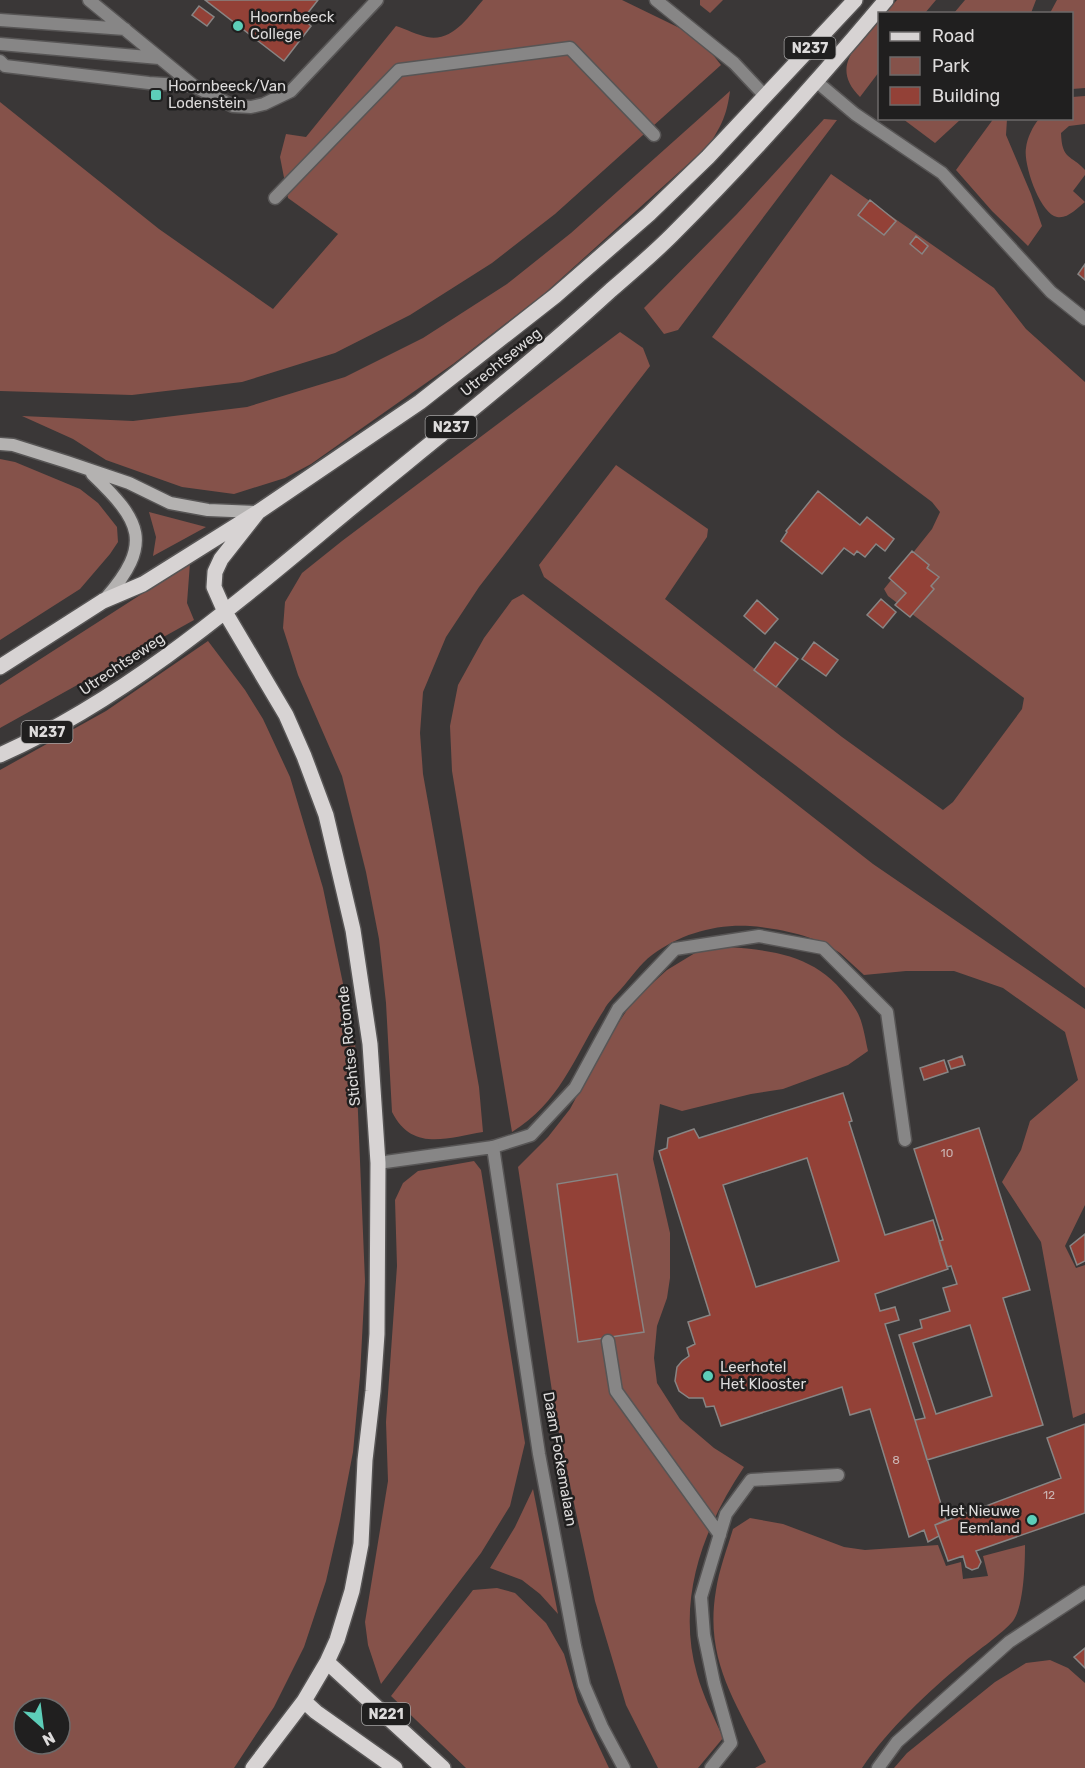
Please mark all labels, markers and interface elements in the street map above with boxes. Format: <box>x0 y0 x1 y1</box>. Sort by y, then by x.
place label: Hoornbeeck College <box>250 8 335 43</box>
legend <box>878 12 1073 120</box>
marker: Hoornbeeck College <box>231 19 245 33</box>
text: Road <box>932 25 975 47</box>
road number: N237 <box>784 37 836 59</box>
text: Park <box>932 55 970 77</box>
place label: Hoornbeeck/Van Lodenstein <box>168 77 286 112</box>
text: Building <box>932 85 1000 107</box>
marker: Hoornbeeck/Van Lodenstein <box>149 88 163 102</box>
street label: Utrechtseweg <box>457 324 545 400</box>
road number: N237 <box>426 416 476 438</box>
street label: Utrechtseweg <box>76 629 168 699</box>
road number: N237 <box>22 721 72 743</box>
street label: Stichtse Rotonde <box>334 985 364 1107</box>
house number: 10 <box>941 1146 953 1160</box>
place label: Leerhotel Het Klooster <box>720 1358 806 1393</box>
marker: Leerhotel Het Klooster <box>701 1369 715 1383</box>
street label: Daam Fockemalaan <box>539 1390 581 1528</box>
house number: 8 <box>892 1453 900 1467</box>
house number: 12 <box>1043 1488 1055 1502</box>
place label: Het Nieuwe Eemland <box>940 1502 1020 1537</box>
marker: Het Nieuwe Eemland <box>1025 1513 1039 1527</box>
north arrow <box>12 1696 72 1756</box>
road number: N221 <box>362 1703 410 1725</box>
text: N <box>39 1728 58 1750</box>

